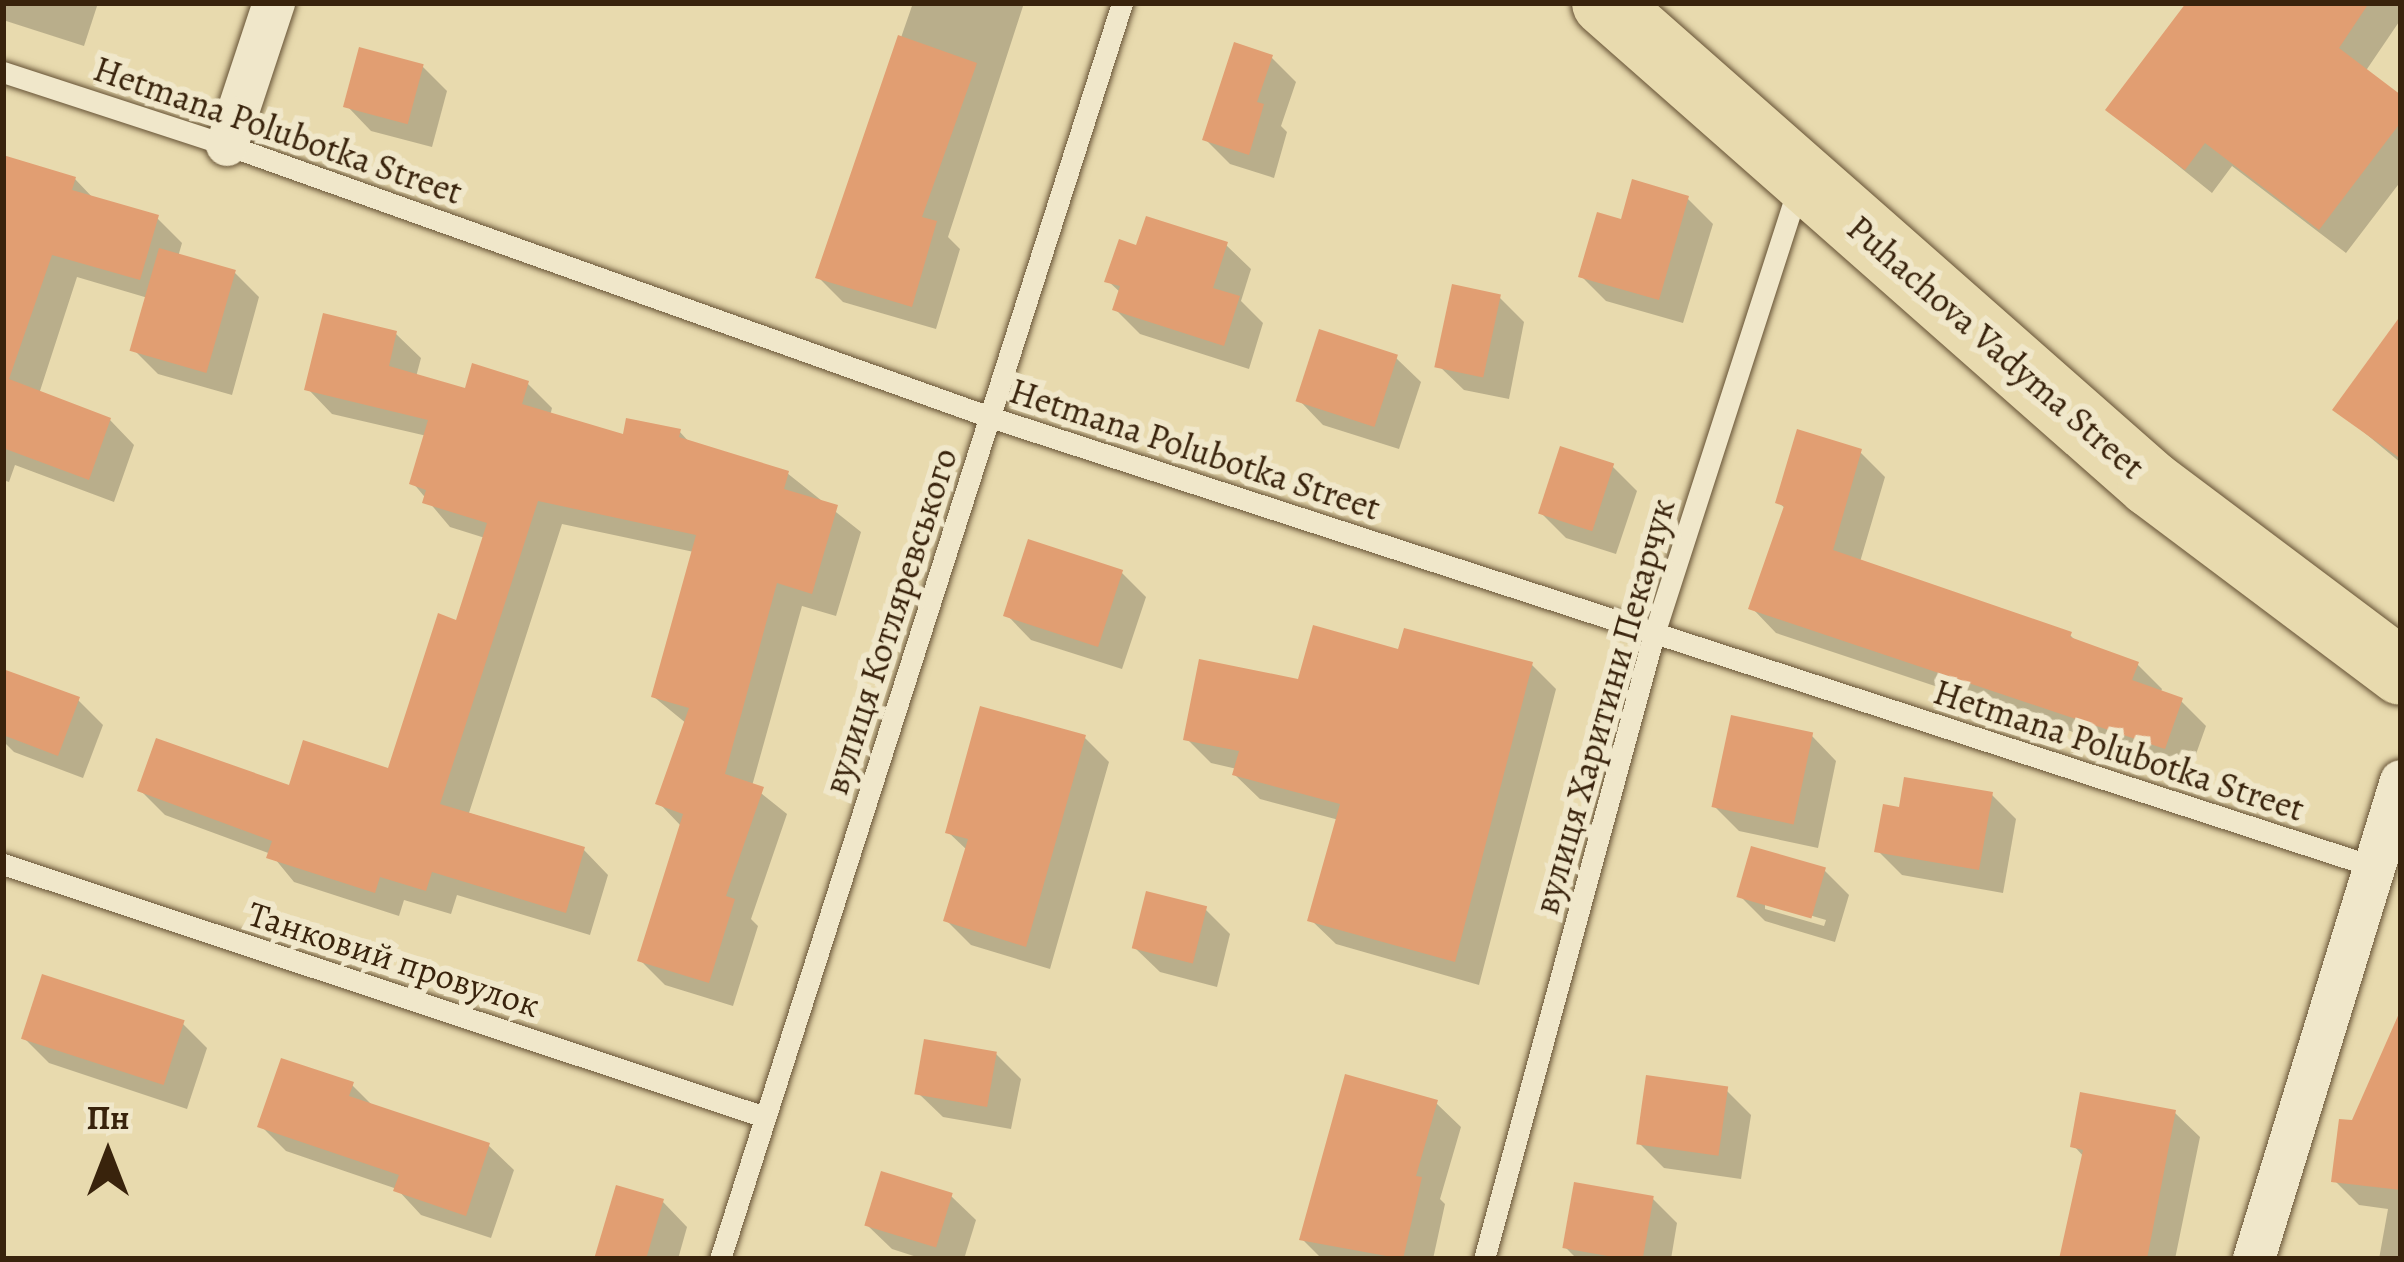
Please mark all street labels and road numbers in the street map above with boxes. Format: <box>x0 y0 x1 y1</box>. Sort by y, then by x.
street label: Hetmana Polubotka Street <box>88 47 468 213</box>
street label: Puhachova Vadyma Street <box>1838 206 2154 488</box>
street label: Hetmana Polubotka Street <box>1004 369 1386 529</box>
street label: вулиця Котляревського <box>814 442 966 800</box>
street label: вулиця Харитини Пекарчук <box>1524 493 1684 919</box>
street label: Hetmana Polubotka Street <box>1928 670 2310 830</box>
street label: Танковий провулок <box>243 892 545 1026</box>

